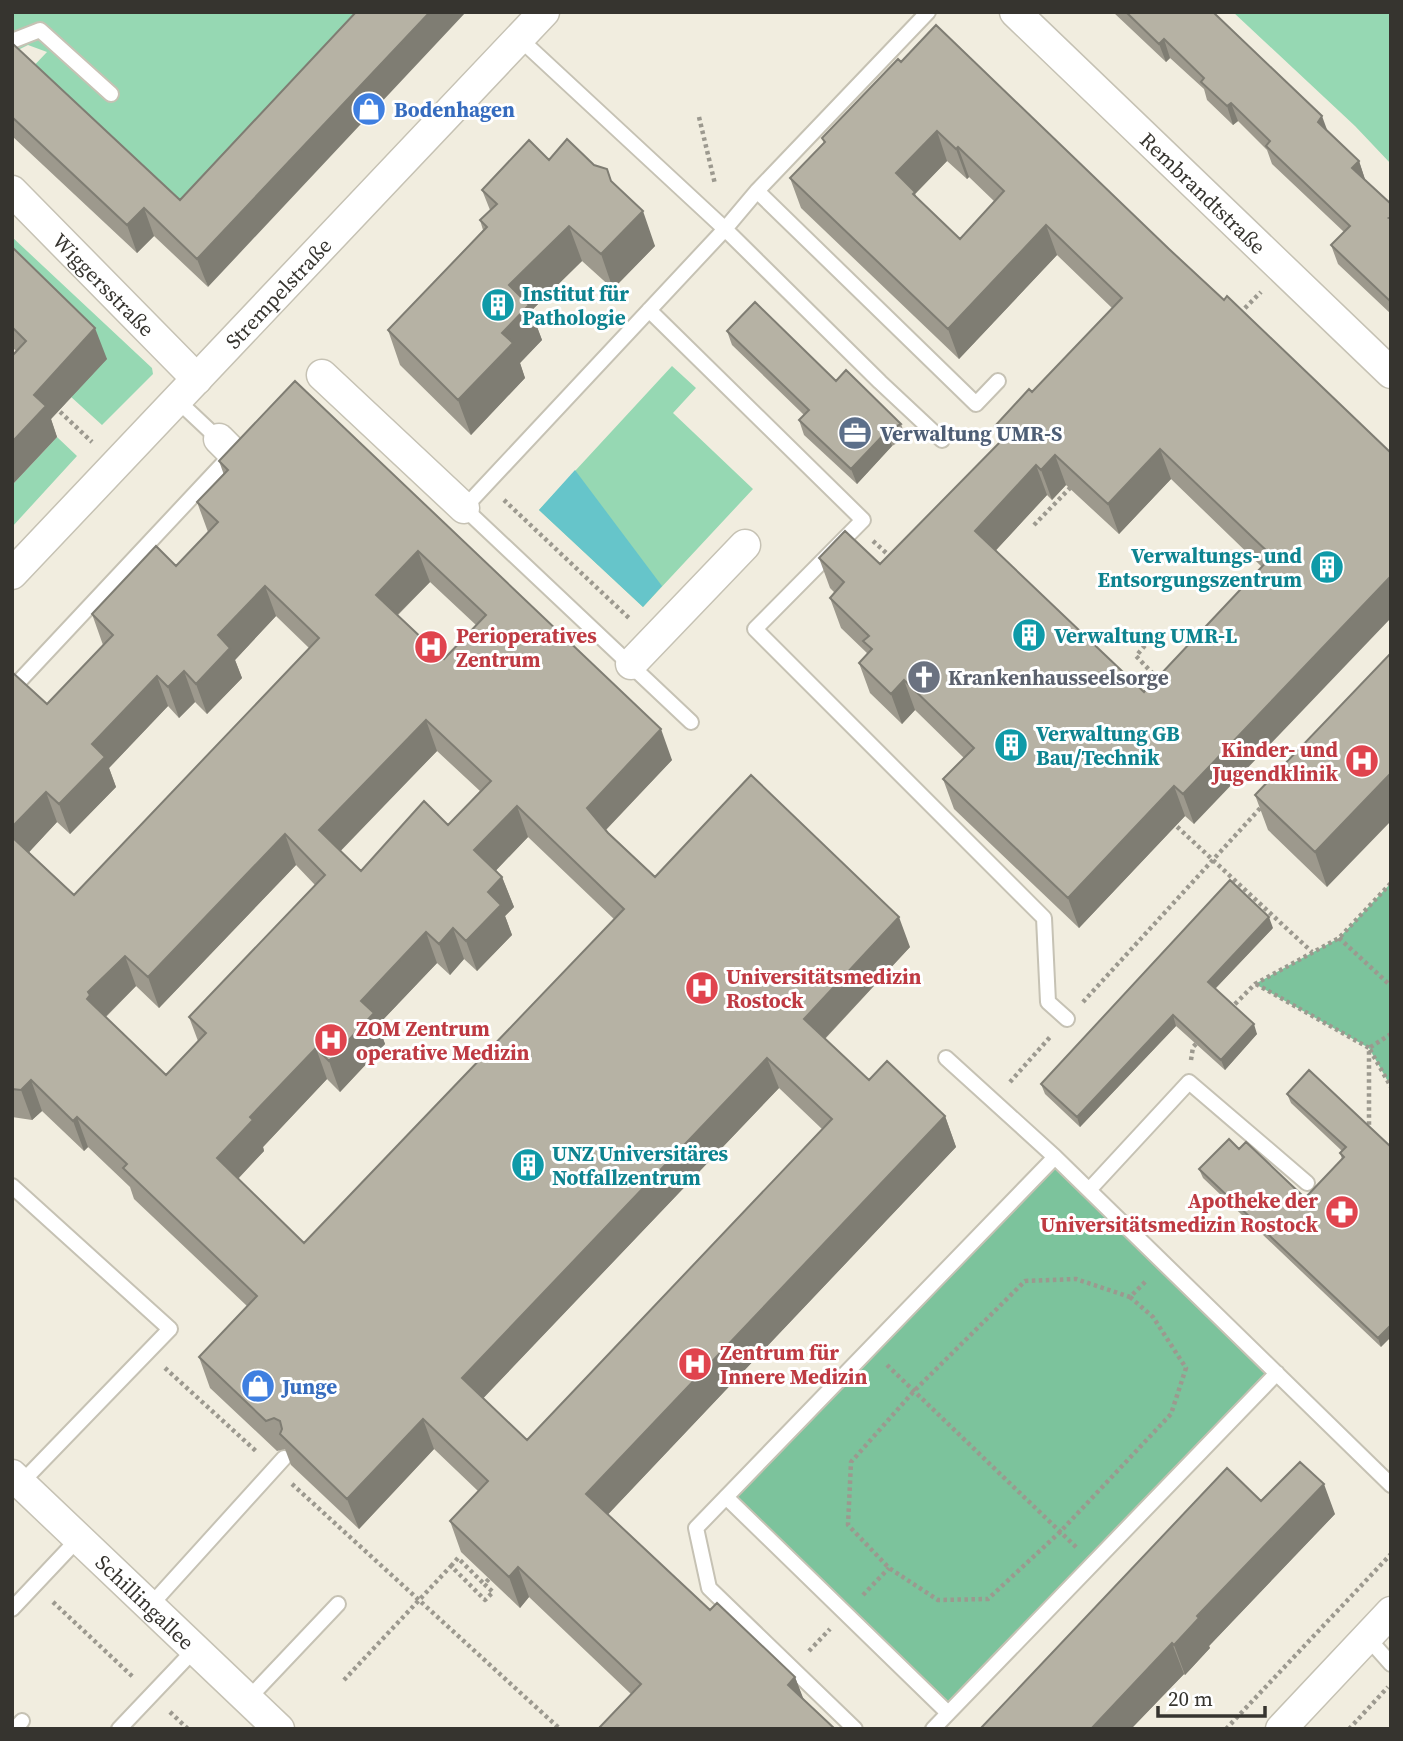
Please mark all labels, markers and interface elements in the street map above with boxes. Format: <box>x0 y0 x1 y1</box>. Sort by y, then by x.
shop icon: Bodenhagen <box>350 90 388 128</box>
place label: Bodenhagen <box>394 95 515 124</box>
street label: Rembrandtstraße <box>1134 125 1273 260</box>
street label: Wiggersstraße <box>46 226 161 342</box>
street label: Strempelstraße <box>218 231 338 355</box>
place label: Institut für Pathologie <box>522 279 629 332</box>
building icon: Institut für Pathologie <box>479 286 517 324</box>
office icon: Verwaltung UMR-S <box>836 414 874 452</box>
place label: Verwaltung UMR-S <box>880 419 1062 448</box>
place label: Verwaltungs- und Entsorgungszentrum <box>1098 541 1303 594</box>
building icon: Verwaltungs- und Entsorgungszentrum <box>1308 548 1346 586</box>
building icon: Verwaltung UMR-L <box>1010 616 1048 654</box>
place label: Perioperatives Zentrum <box>456 621 597 674</box>
place label: Verwaltung UMR-L <box>1054 621 1237 650</box>
hospital icon: Perioperatives Zentrum <box>412 628 450 666</box>
church icon: Krankenhausseelsorge <box>905 658 943 696</box>
place label: Krankenhausseelsorge <box>948 663 1169 692</box>
place label: Verwaltung GB Bau/Technik <box>1036 719 1180 772</box>
building icon: Verwaltung GB Bau/Technik <box>992 726 1030 764</box>
place label: Kinder- und Jugendklinik <box>1210 735 1339 788</box>
hospital icon: Kinder- und Jugendklinik <box>1343 742 1381 780</box>
place label: Universitätsmedizin Rostock <box>726 962 922 1015</box>
hospital icon: Universitätsmedizin Rostock <box>683 969 721 1007</box>
place label: ZOM Zentrum operative Medizin <box>356 1014 530 1067</box>
hospital icon: ZOM Zentrum operative Medizin <box>312 1021 350 1059</box>
place label: UNZ Universitäres Notfallzentrum <box>552 1139 729 1192</box>
building icon: UNZ Universitäres Notfallzentrum <box>509 1146 547 1184</box>
place label: Apotheke der Universitätsmedizin Rostock <box>1040 1186 1318 1239</box>
pharmacy icon: Apotheke der Universitätsmedizin Rostock <box>1323 1193 1361 1231</box>
place label: Zentrum für Innere Medizin <box>720 1338 867 1391</box>
hospital icon: Zentrum für Innere Medizin <box>676 1345 714 1383</box>
shop icon: Junge <box>239 1367 277 1405</box>
place label: Junge <box>280 1372 337 1401</box>
street label: Schillingallee <box>90 1548 201 1656</box>
scale bar <box>1158 1674 1265 1718</box>
text: 20 m <box>1168 1684 1213 1713</box>

